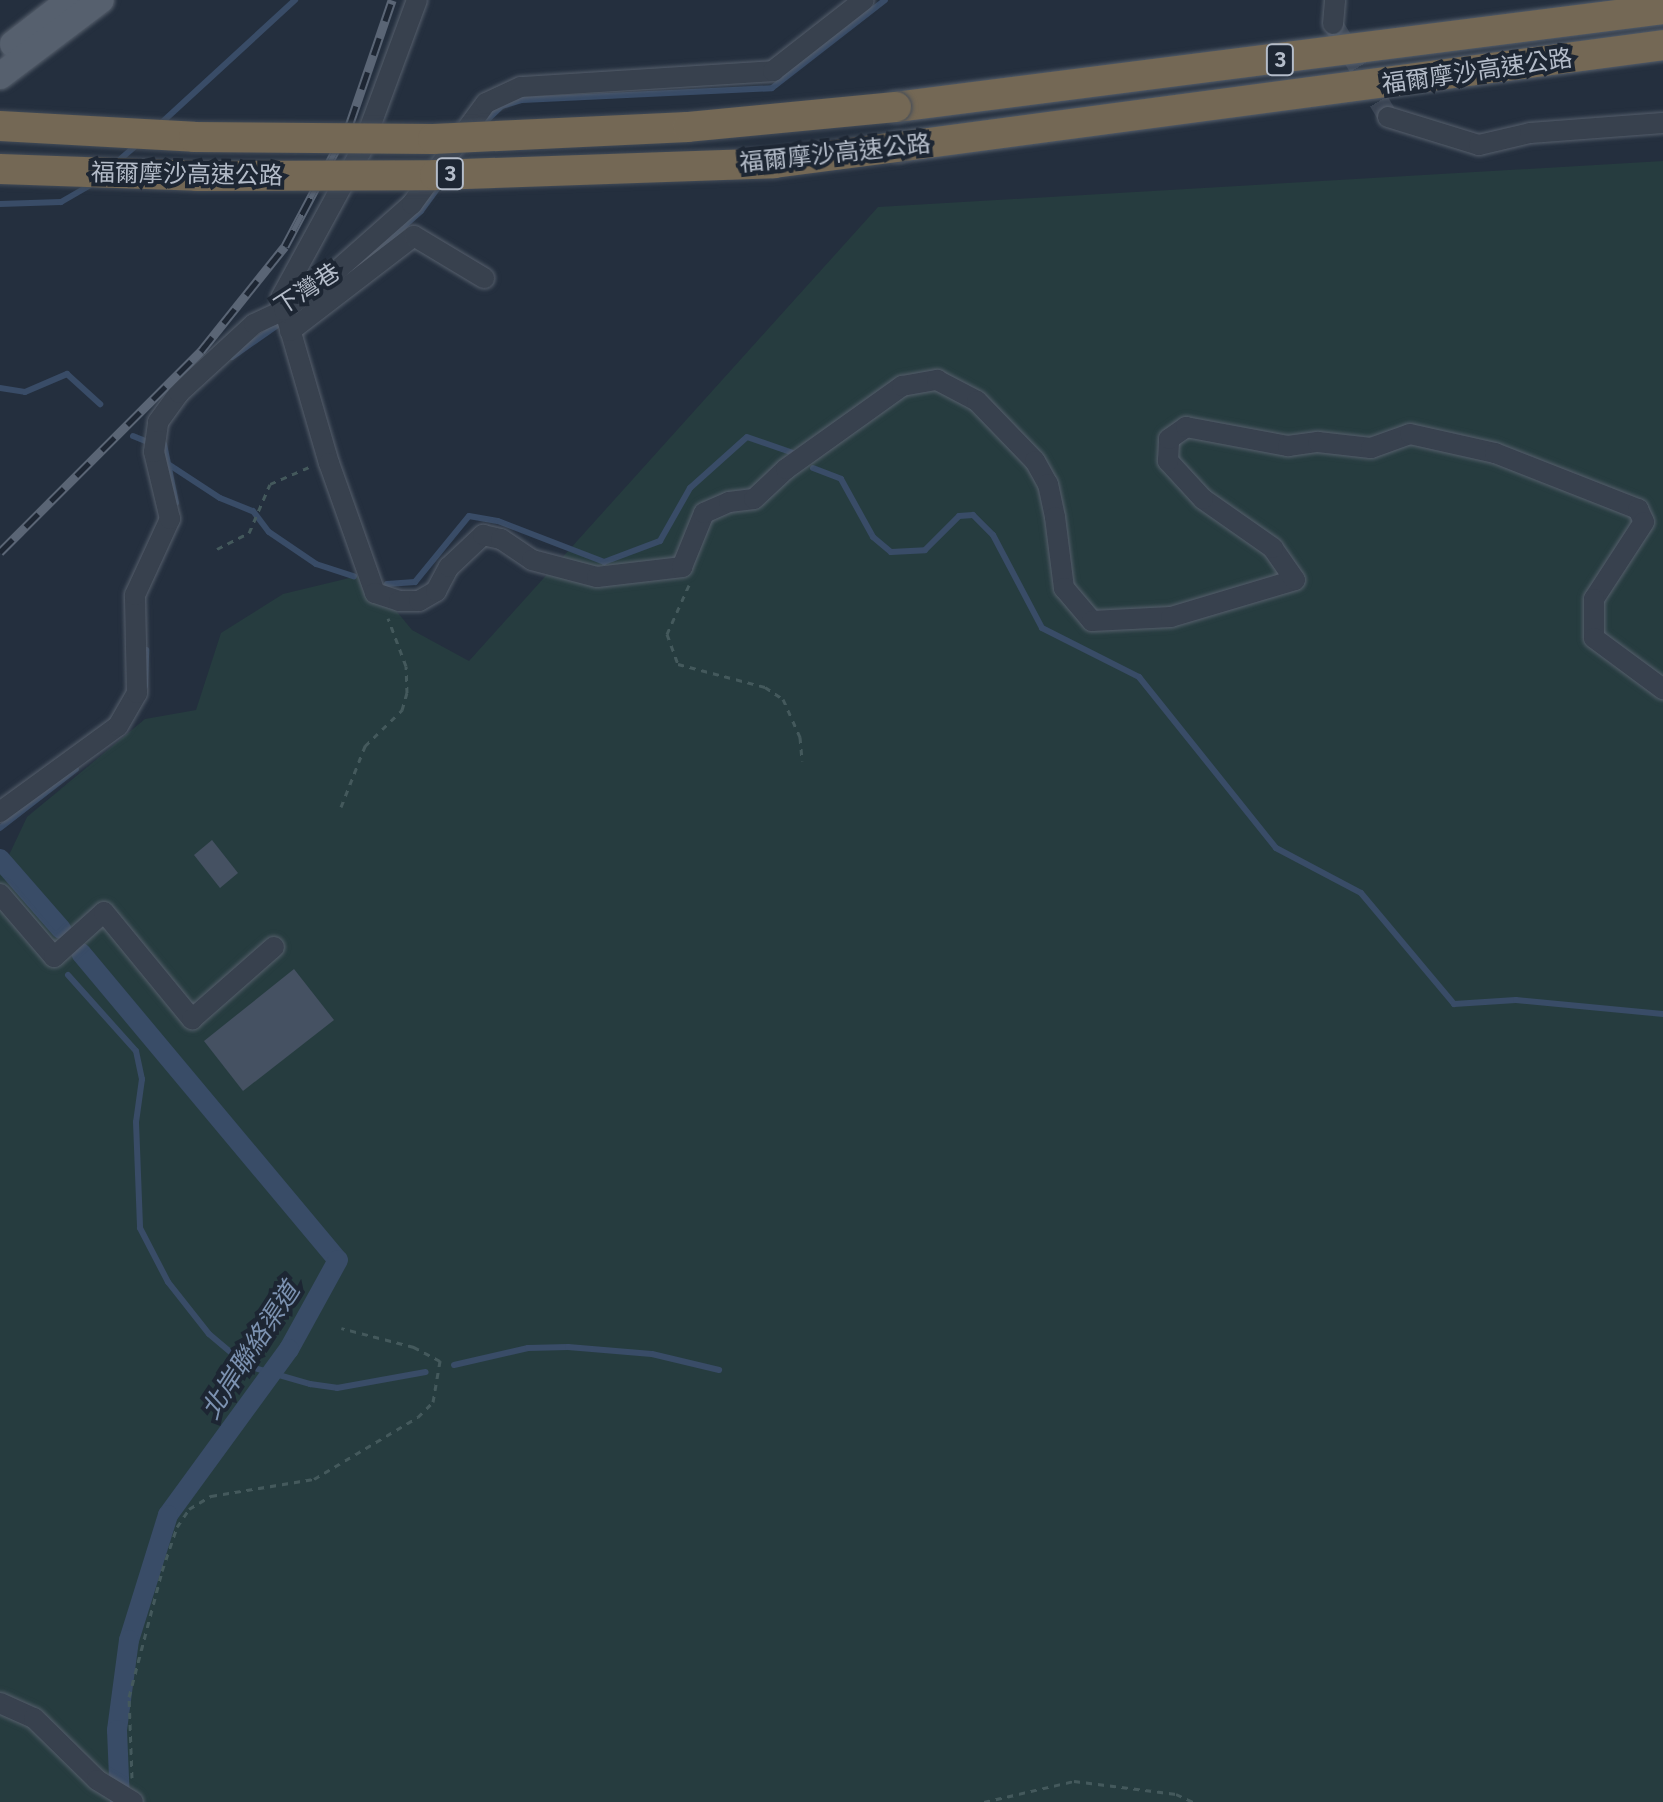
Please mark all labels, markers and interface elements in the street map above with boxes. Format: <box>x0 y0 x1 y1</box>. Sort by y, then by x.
road number: 3 <box>1264 42 1296 78</box>
street label: 福爾摩沙高速公路 <box>1380 43 1574 99</box>
street label: 福爾摩沙高速公路 <box>738 129 932 177</box>
road number: 3 <box>434 156 466 192</box>
street label: 福爾摩沙高速公路 <box>91 158 283 190</box>
street label: 下灣巷 <box>269 257 345 321</box>
water label: 北岸聯絡渠道 <box>195 1277 307 1425</box>

